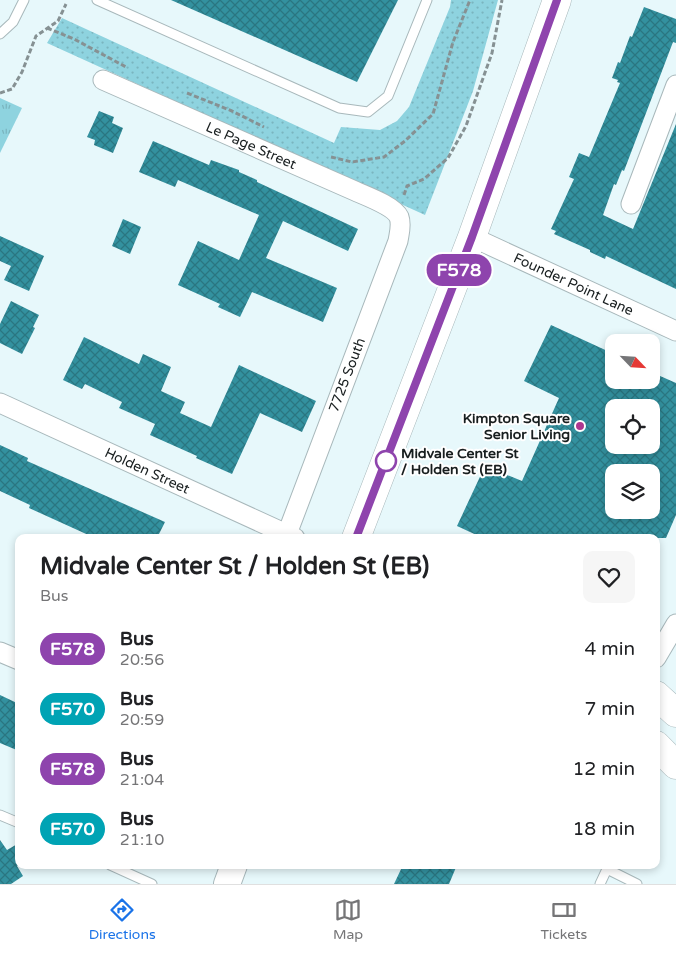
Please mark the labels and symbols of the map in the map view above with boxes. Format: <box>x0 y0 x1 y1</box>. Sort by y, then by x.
street label: Le Page Street <box>203 118 300 173</box>
street label: Founder Point Lane <box>511 249 637 319</box>
line badge: F578 <box>424 254 494 286</box>
north arrow <box>605 334 660 389</box>
street label: 7725 South <box>325 335 369 415</box>
place label: Kimpton Square Senior Living <box>463 410 570 443</box>
marker: Kimpton Square Senior Living <box>574 420 586 432</box>
street label: Holden Street <box>102 444 193 497</box>
place label: Midvale Center St / Holden St (EB) <box>401 445 519 478</box>
marker: Midvale Center St / Holden St (EB) <box>375 450 397 472</box>

